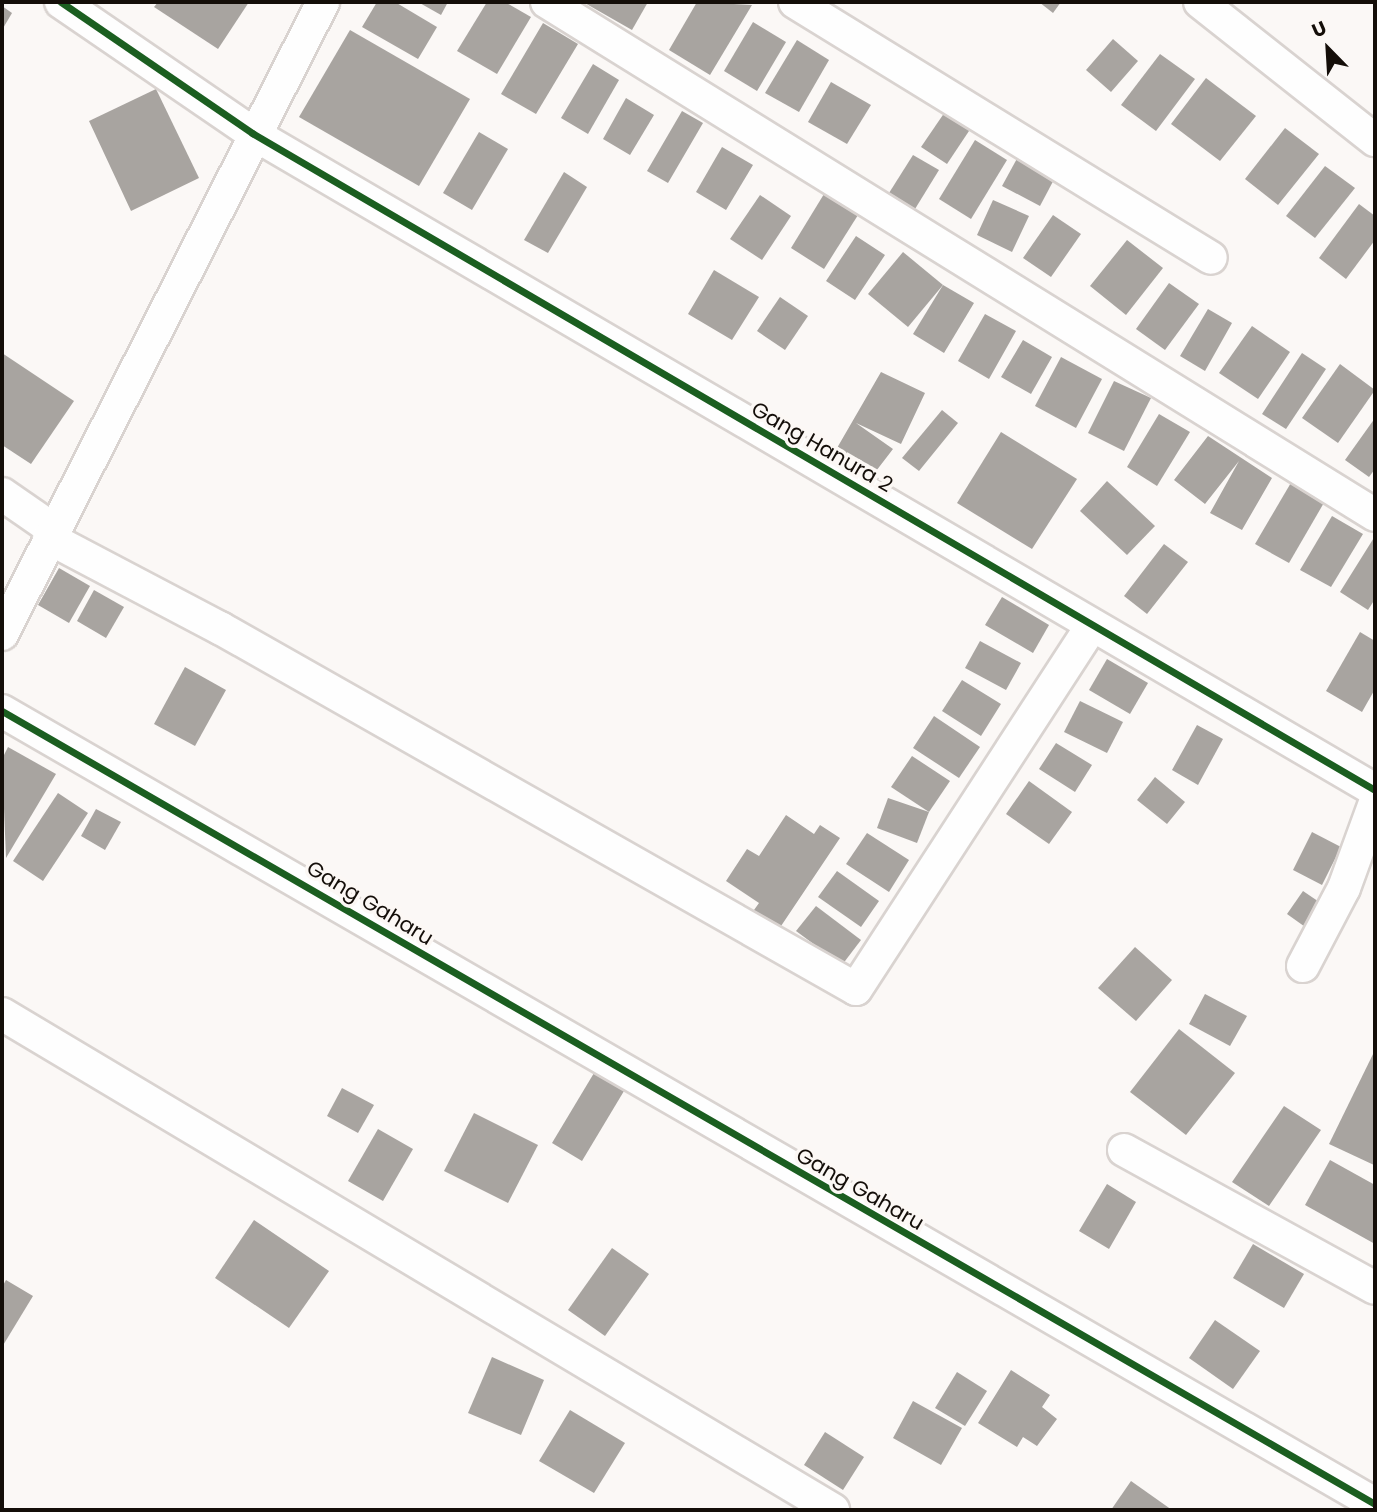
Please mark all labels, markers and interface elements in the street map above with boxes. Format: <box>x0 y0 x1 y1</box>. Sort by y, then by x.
north arrow <box>1293 14 1363 84</box>
text: U <box>1308 14 1331 44</box>
street label: Gang Hanura 2 <box>747 396 897 498</box>
street label: Gang Gaharu <box>302 855 438 951</box>
street label: Gang Gaharu <box>792 1142 928 1236</box>

